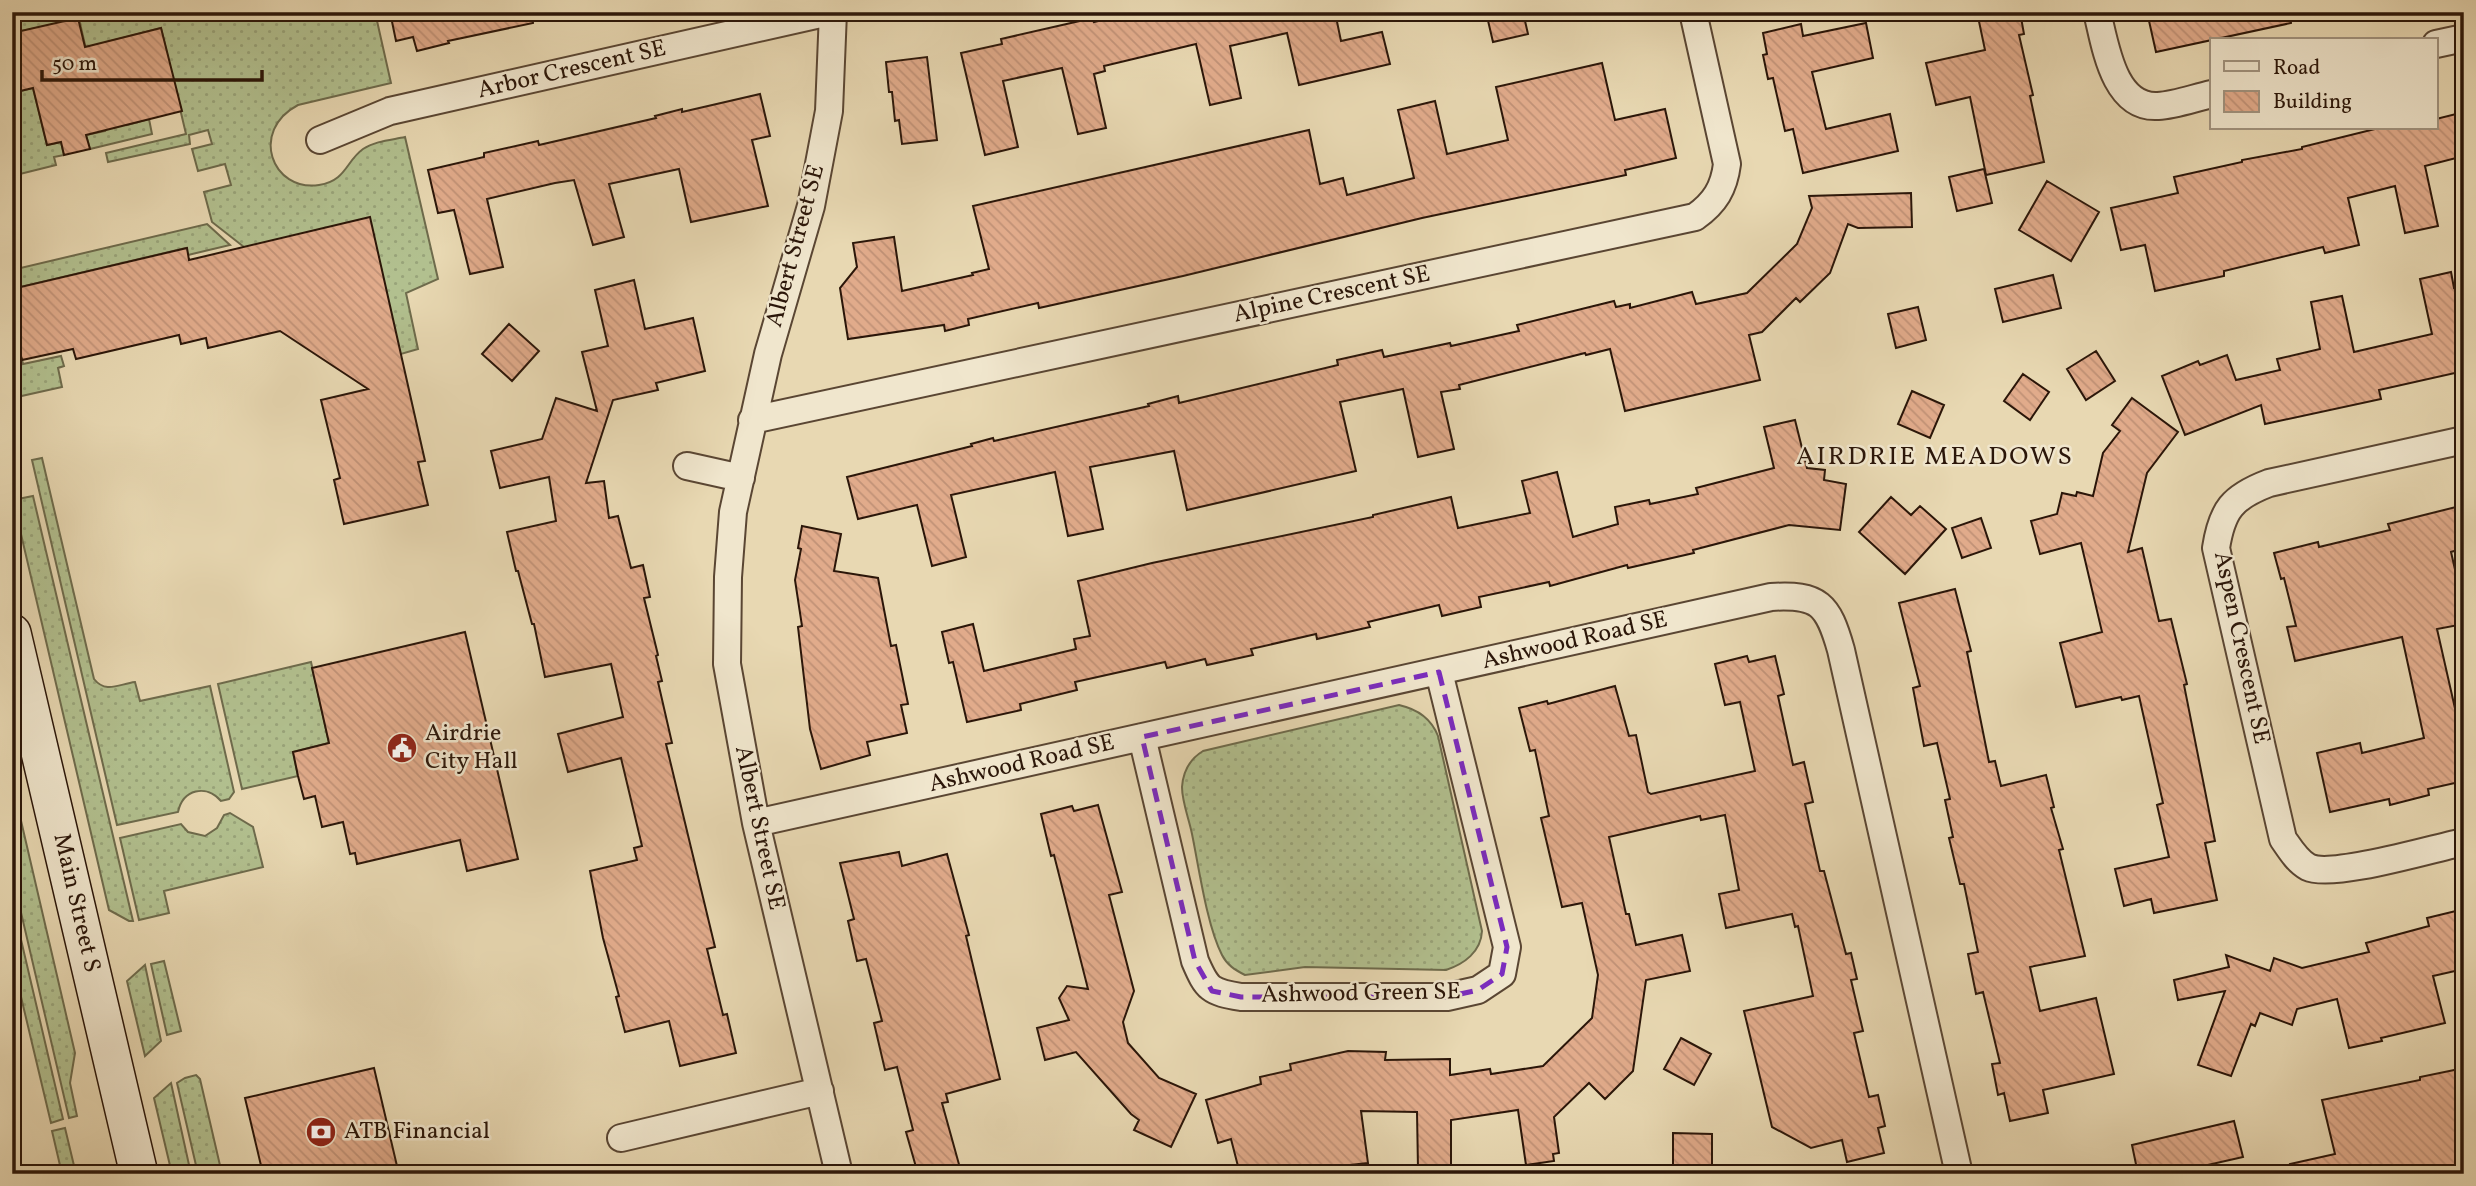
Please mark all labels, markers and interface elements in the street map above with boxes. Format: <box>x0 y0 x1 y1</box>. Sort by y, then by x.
street label: Arbor Crescent SE <box>474 32 670 108</box>
scale bar <box>42 38 262 82</box>
legend <box>2210 38 2438 130</box>
text: 50 m <box>52 50 97 79</box>
text: Road <box>2273 54 2320 83</box>
text: Building <box>2273 88 2352 117</box>
street label: Albert Street SE <box>758 161 834 331</box>
street label: Alpine Crescent SE <box>1231 258 1433 332</box>
district label: AIRDRIE MEADOWS <box>1796 439 2074 475</box>
street label: Aspen Crescent SE <box>2204 549 2278 747</box>
street label: Ashwood Road SE <box>1479 603 1671 679</box>
place label: Airdrie City Hall <box>425 717 518 779</box>
street label: Ashwood Road SE <box>926 726 1118 802</box>
public building icon: Airdrie City Hall <box>385 731 419 765</box>
street label: Albert Street SE <box>725 743 793 913</box>
street label: Main Street S <box>44 830 108 976</box>
street label: Ashwood Green SE <box>1261 975 1461 1013</box>
bank icon: ATB Financial <box>304 1115 338 1149</box>
place label: ATB Financial <box>344 1115 490 1149</box>

